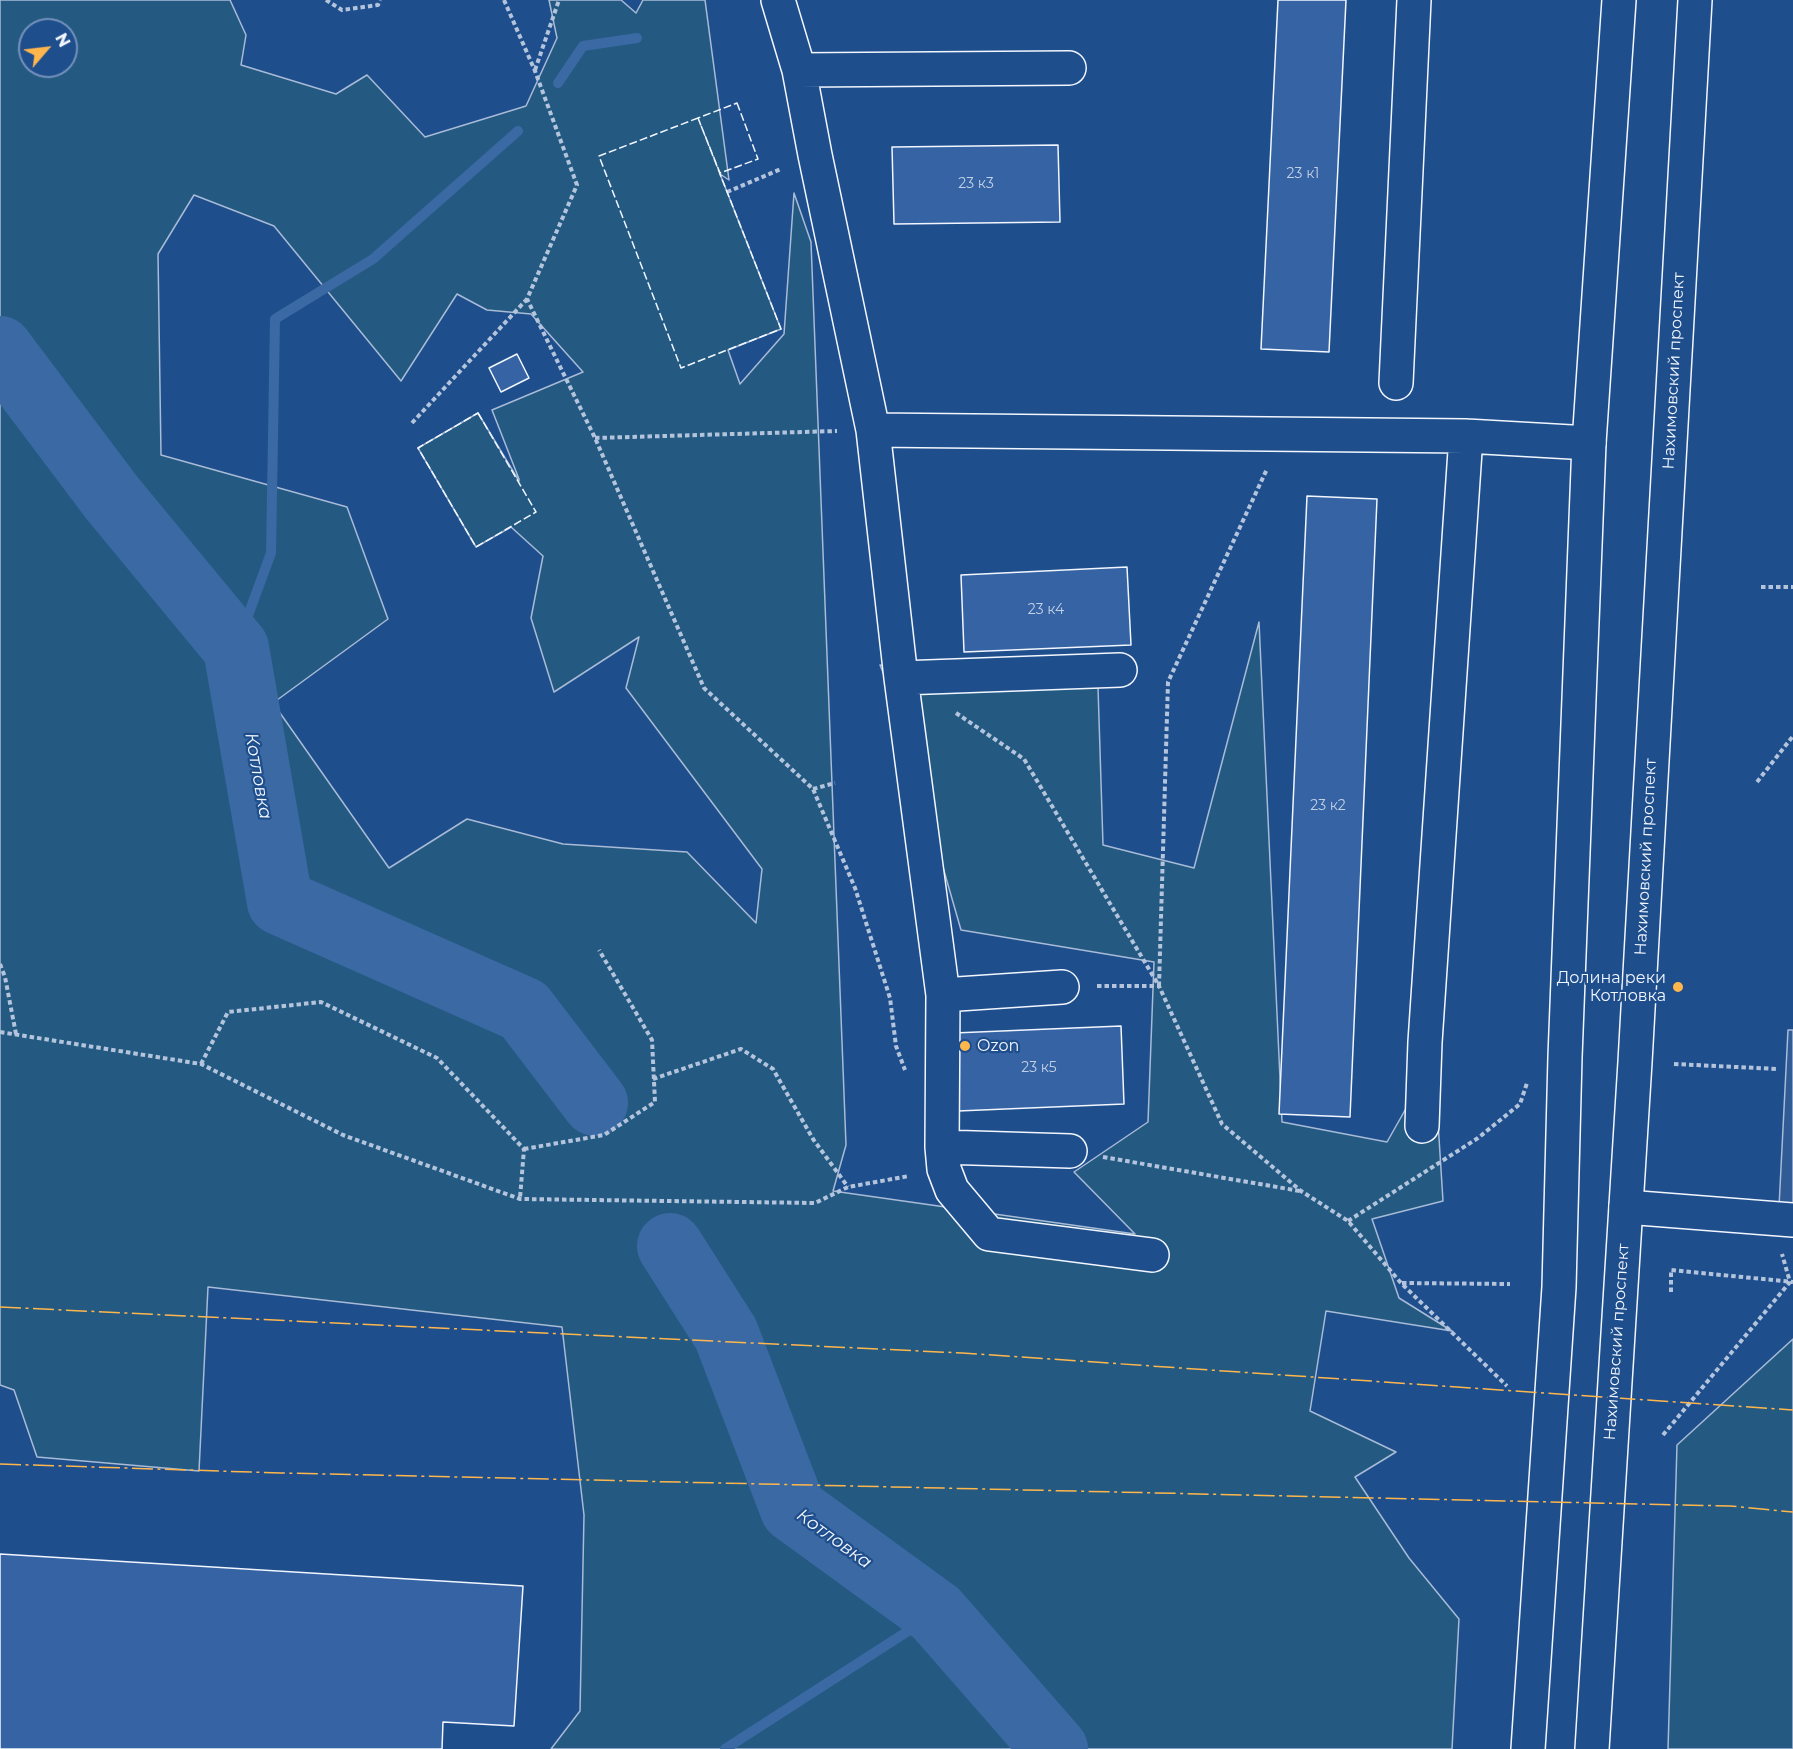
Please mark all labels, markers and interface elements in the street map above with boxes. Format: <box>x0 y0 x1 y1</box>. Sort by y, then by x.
north arrow <box>18 18 78 78</box>
text: N <box>51 30 74 50</box>
house number: 23 к1 <box>1287 166 1319 182</box>
house number: 23 к3 <box>958 176 994 192</box>
street label: Нахимовский проспект <box>1659 272 1689 470</box>
house number: 23 к4 <box>1028 602 1064 618</box>
water label: Котловка <box>240 731 276 821</box>
street label: Нахимовский проспект <box>1631 758 1661 956</box>
house number: 23 к2 <box>1310 798 1346 814</box>
place label: Долина реки Котловка <box>1557 968 1666 1006</box>
marker: Долина реки Котловка <box>1671 980 1685 994</box>
place label: Ozon <box>977 1036 1019 1056</box>
marker: Ozon <box>958 1039 972 1053</box>
house number: 23 к5 <box>1021 1060 1057 1076</box>
street label: Нахимовский проспект <box>1601 1243 1633 1441</box>
water label: Котловка <box>792 1505 876 1573</box>

